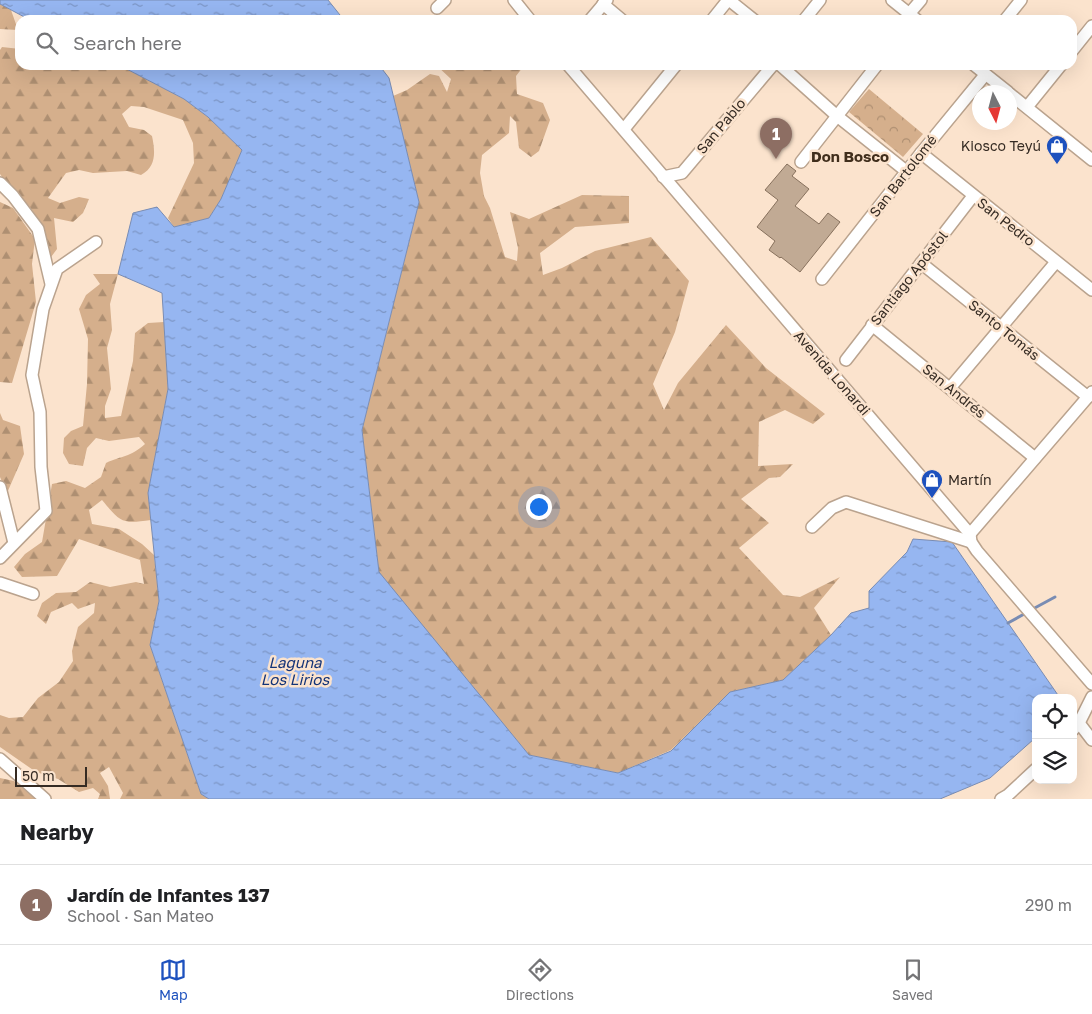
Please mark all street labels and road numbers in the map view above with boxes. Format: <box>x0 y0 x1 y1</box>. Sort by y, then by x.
street label: San Pablo <box>692 94 749 157</box>
street label: San Bartolomé <box>865 131 940 220</box>
street label: San Pedro <box>974 194 1039 249</box>
street label: Santiago Apóstol <box>866 227 951 328</box>
street label: Santo Tomás <box>965 296 1043 363</box>
street label: Avenida Lonardi <box>791 327 874 419</box>
street label: San Andrés <box>919 360 989 421</box>

